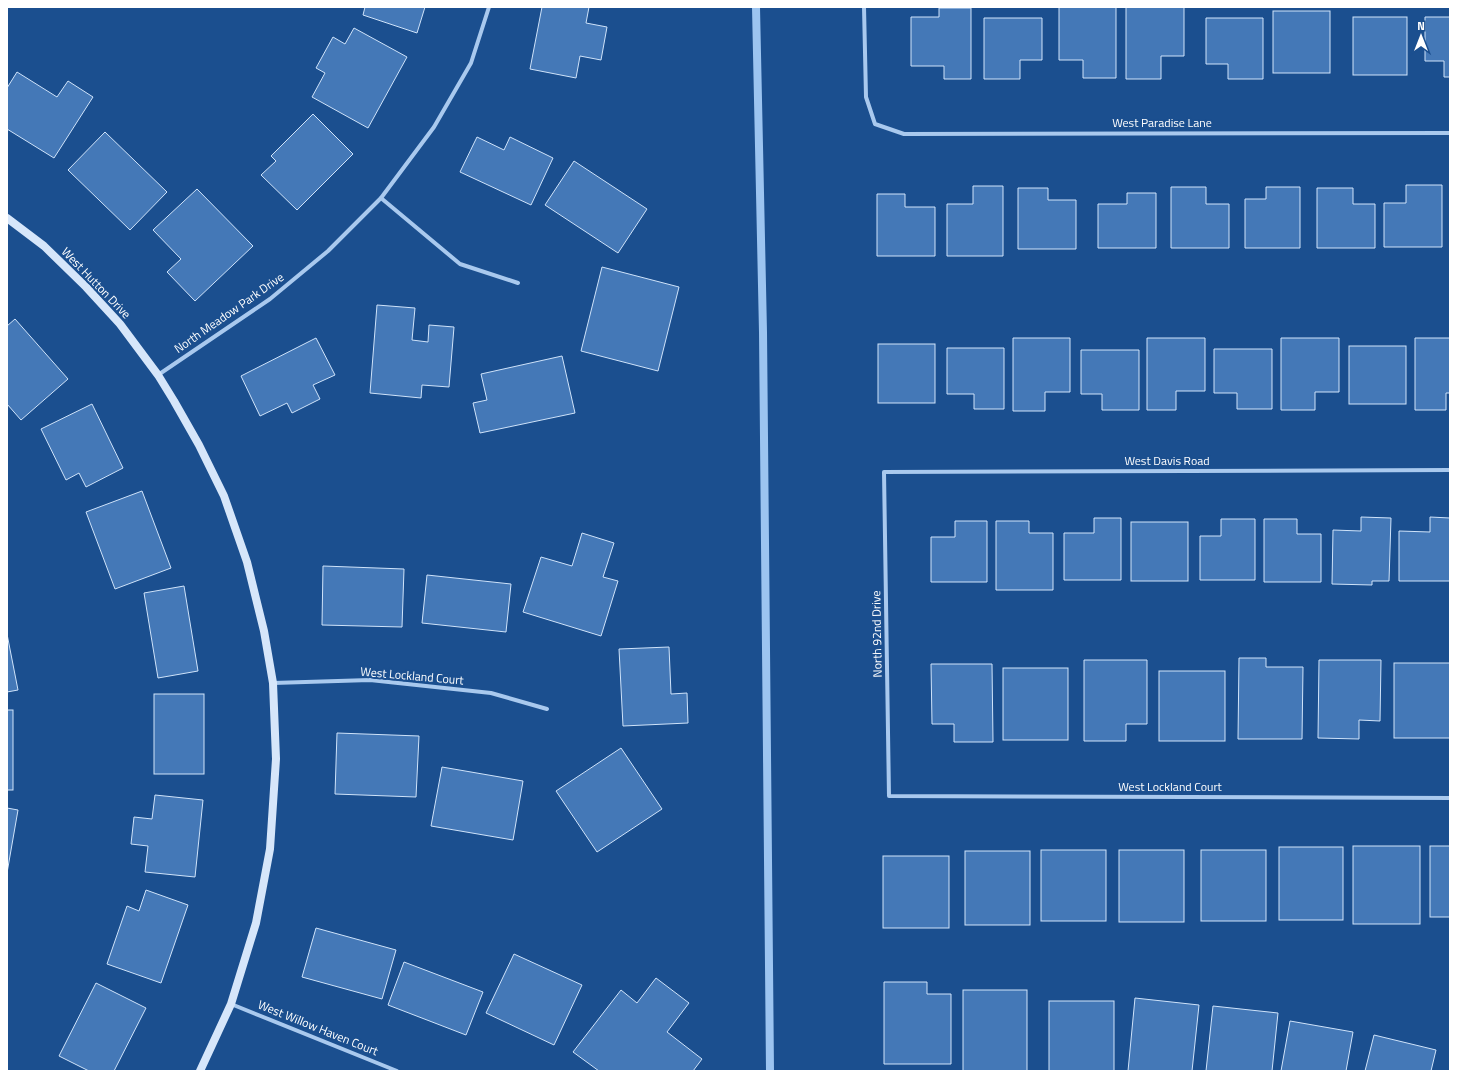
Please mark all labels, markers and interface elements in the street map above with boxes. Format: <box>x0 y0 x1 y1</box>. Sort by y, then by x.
north arrow <box>1401 16 1441 56</box>
text: N <box>1417 18 1425 34</box>
street label: West Paradise Lane <box>1112 113 1212 132</box>
street label: West Hutton Drive <box>57 242 136 323</box>
street label: North Meadow Park Drive <box>170 267 287 358</box>
street label: West Davis Road <box>1124 451 1210 470</box>
street label: North 92nd Drive <box>866 590 887 678</box>
street label: West Lockland Court <box>360 662 465 690</box>
street label: West Lockland Court <box>1118 777 1223 796</box>
street label: West Willow Haven Court <box>255 995 382 1061</box>

